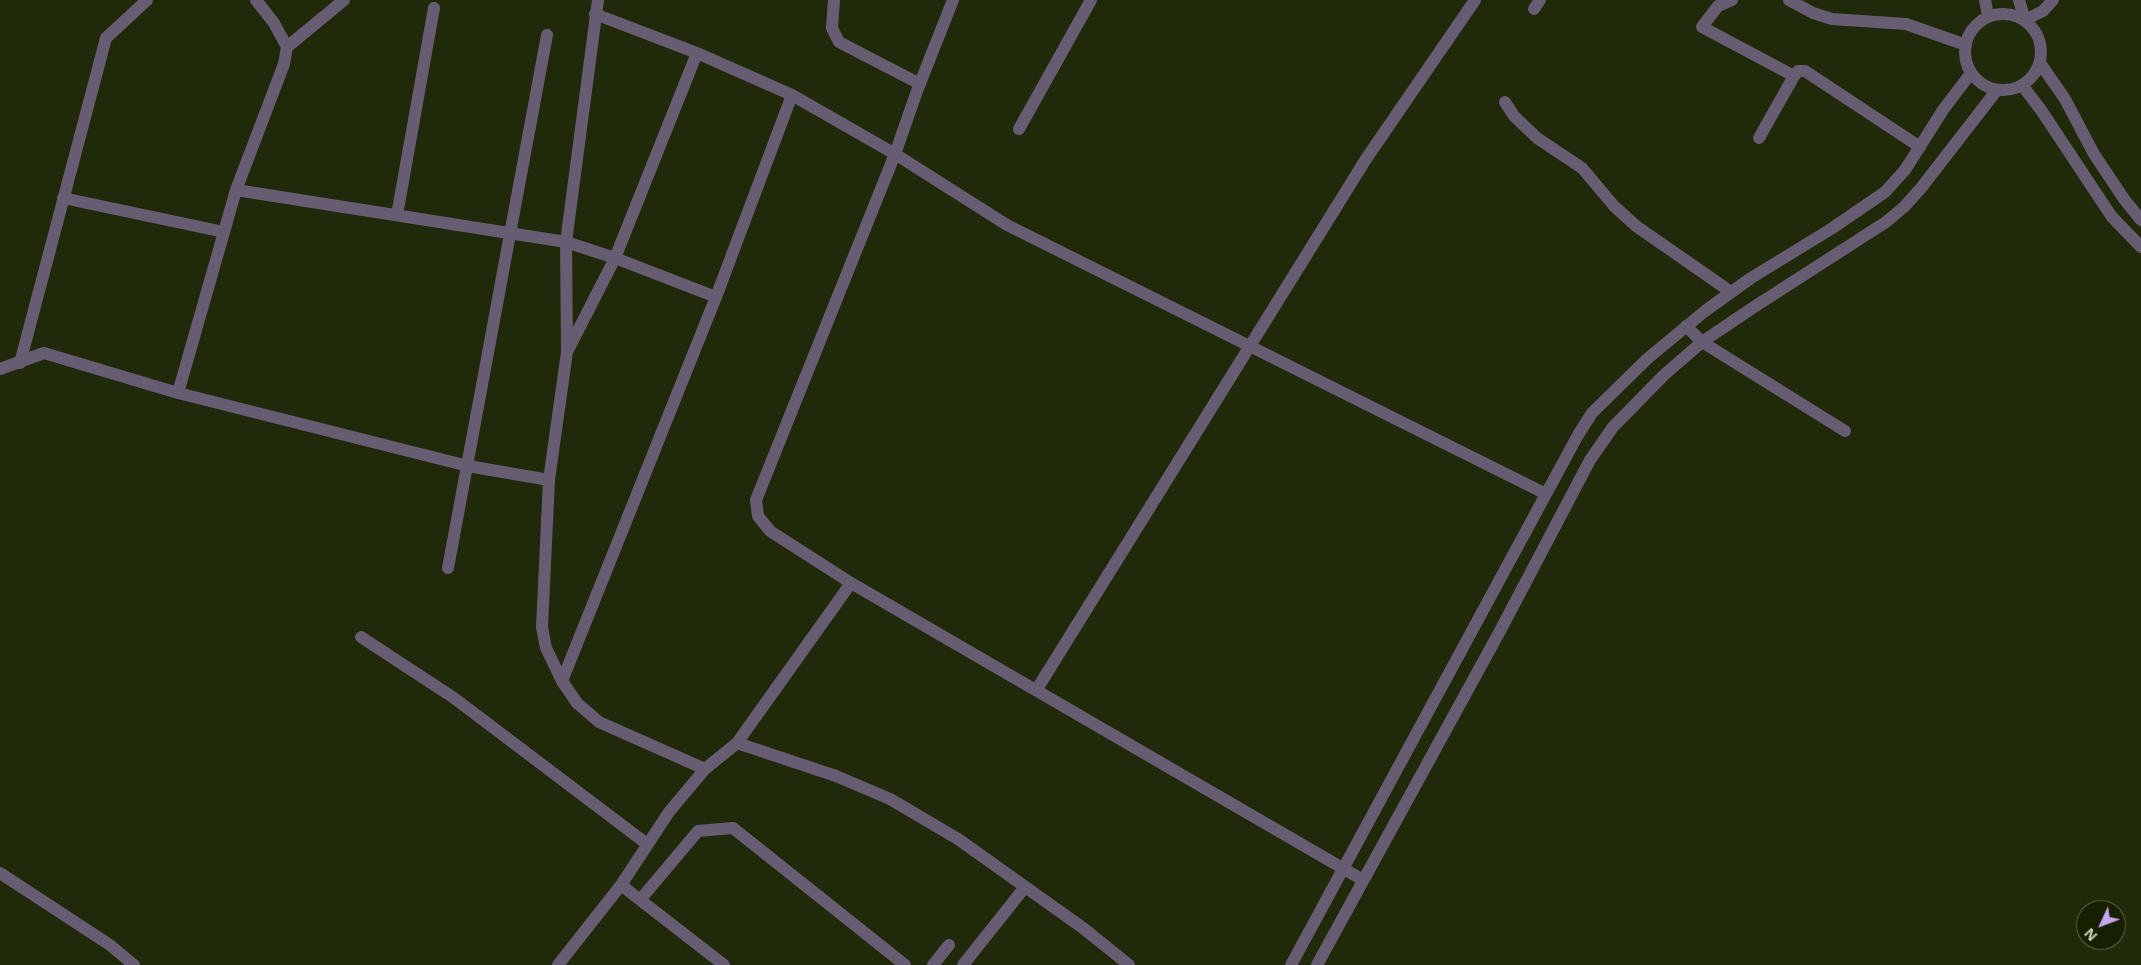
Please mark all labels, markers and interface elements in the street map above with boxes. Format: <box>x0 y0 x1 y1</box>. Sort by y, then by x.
north arrow <box>2076 900 2126 950</box>
text: N <box>2080 924 2101 946</box>

